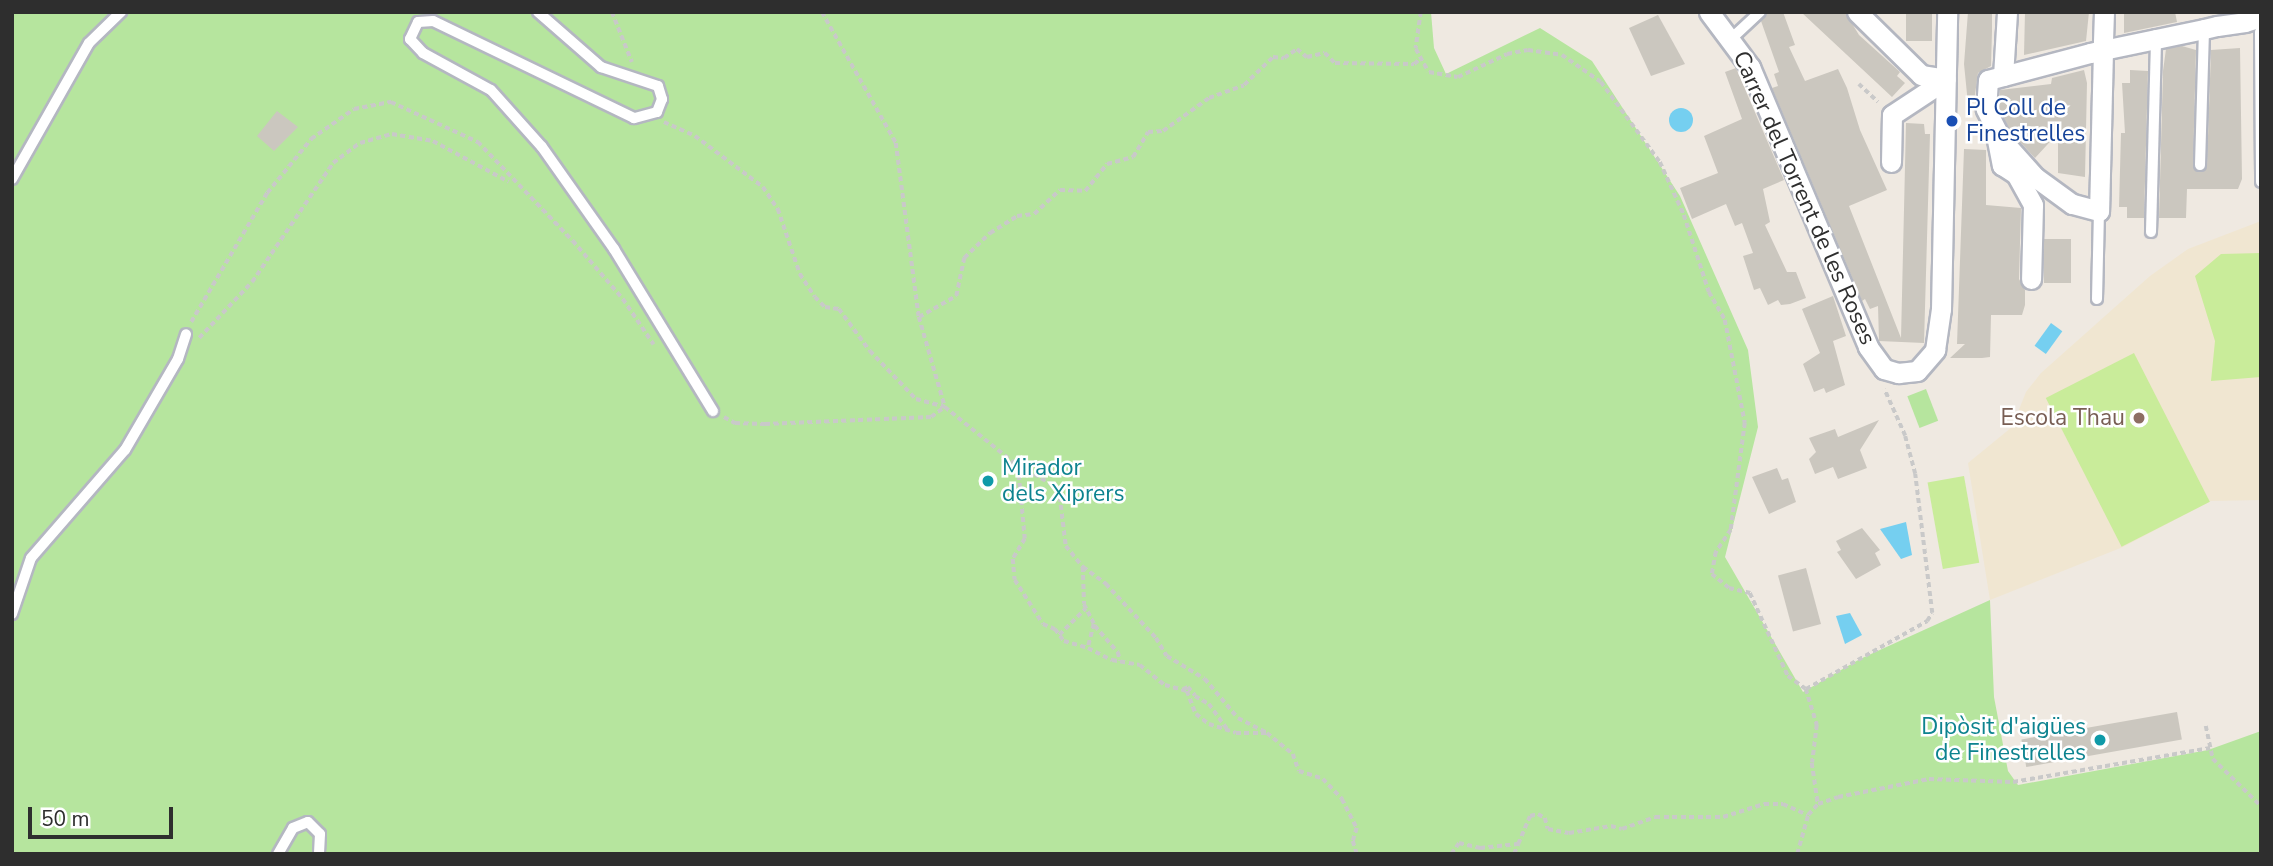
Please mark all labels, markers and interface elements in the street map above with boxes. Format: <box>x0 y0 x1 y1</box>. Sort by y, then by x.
street label: Carrer del Torrent de les Roses <box>1727 47 1881 349</box>
place label: Pl Coll de Finestrelles <box>1966 94 2085 148</box>
marker: Pl Coll de Finestrelles <box>1944 113 1960 129</box>
place label: Escola Thau <box>2001 404 2125 432</box>
marker: Escola Thau <box>2131 410 2147 426</box>
place label: Mirador dels Xiprers <box>1002 454 1125 508</box>
marker: Mirador dels Xiprers <box>980 473 996 489</box>
place label: Dipòsit d'aigües de Finestrelles <box>1921 713 2086 767</box>
marker: Dipòsit d'aigües de Finestrelles <box>2092 732 2108 748</box>
scale bar <box>32 792 177 836</box>
text: 50 m <box>41 805 90 833</box>

